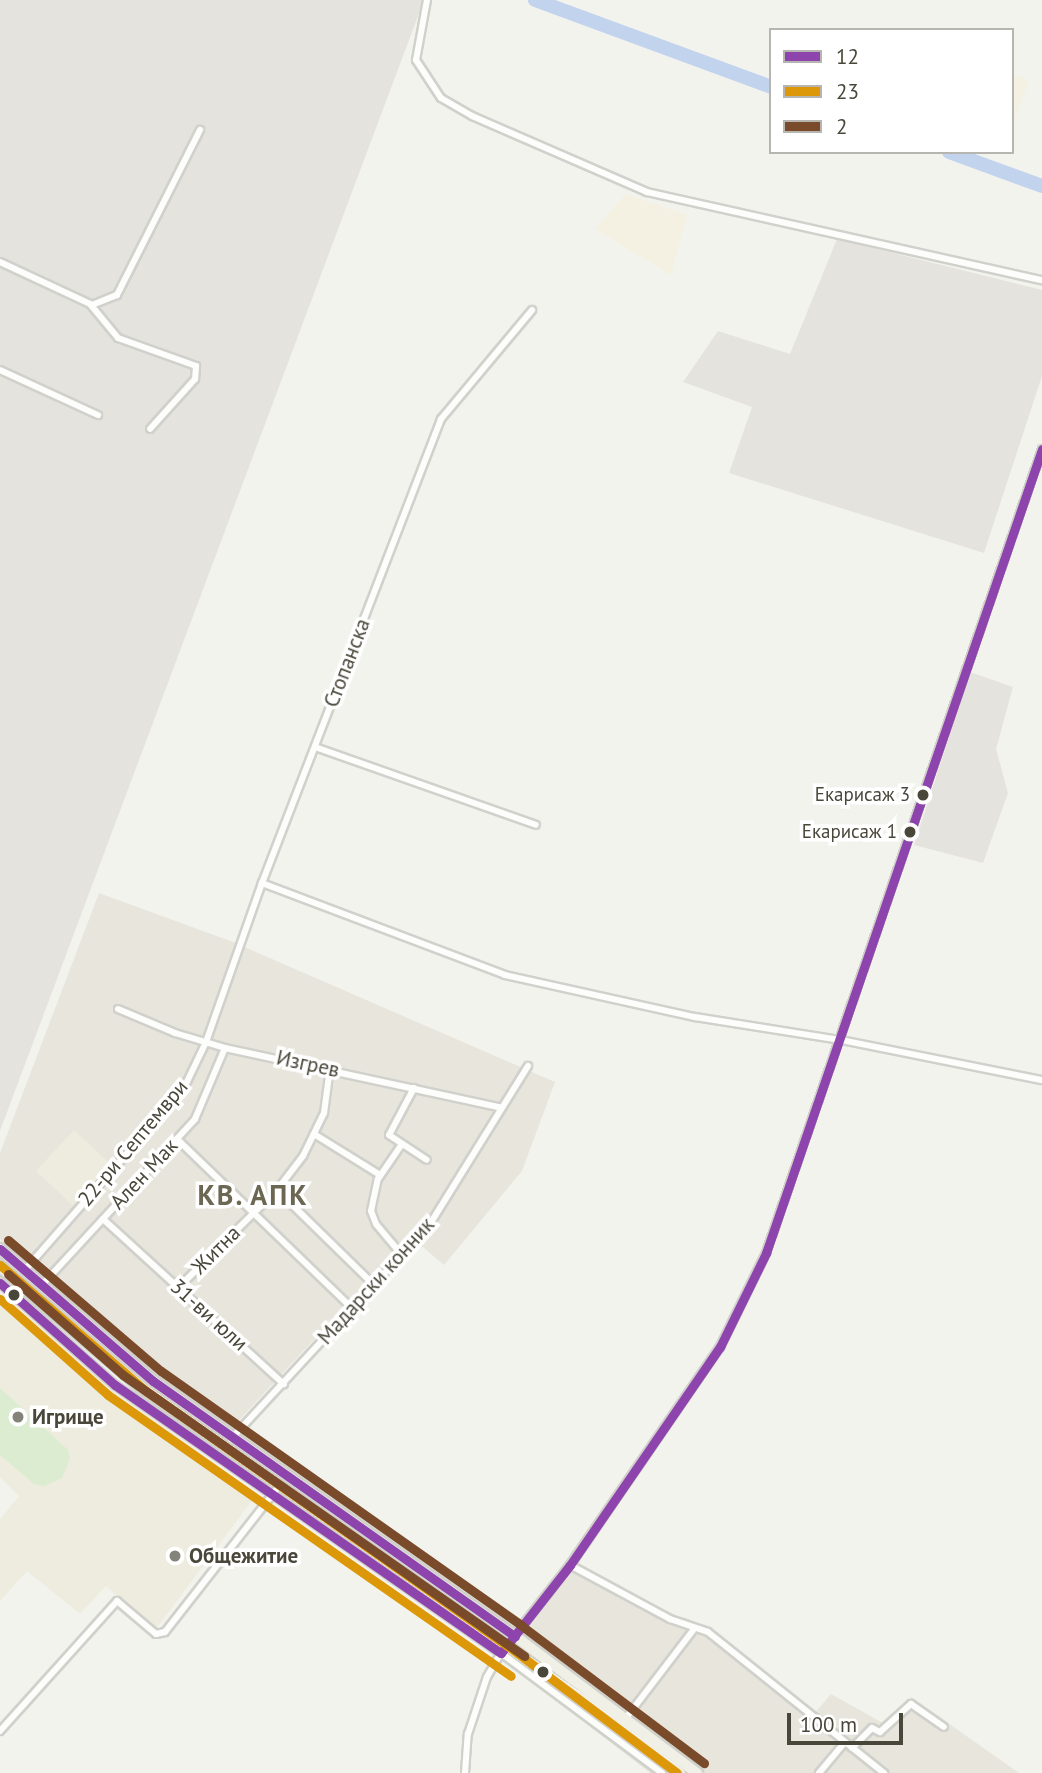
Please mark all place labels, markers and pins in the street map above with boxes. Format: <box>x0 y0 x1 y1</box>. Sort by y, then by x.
place label: Екарисаж 3 <box>815 784 910 806</box>
marker: Екарисаж 3 <box>916 788 930 802</box>
place label: Екарисаж 1 <box>802 821 897 843</box>
marker: Екарисаж 1 <box>903 825 917 839</box>
unlabelled marker <box>7 1288 21 1302</box>
place label: Игрище <box>32 1404 104 1430</box>
marker: Игрище <box>10 1409 26 1425</box>
place label: Общежитие <box>189 1543 298 1569</box>
marker: Общежитие <box>167 1548 183 1564</box>
unlabelled marker <box>536 1665 550 1679</box>

